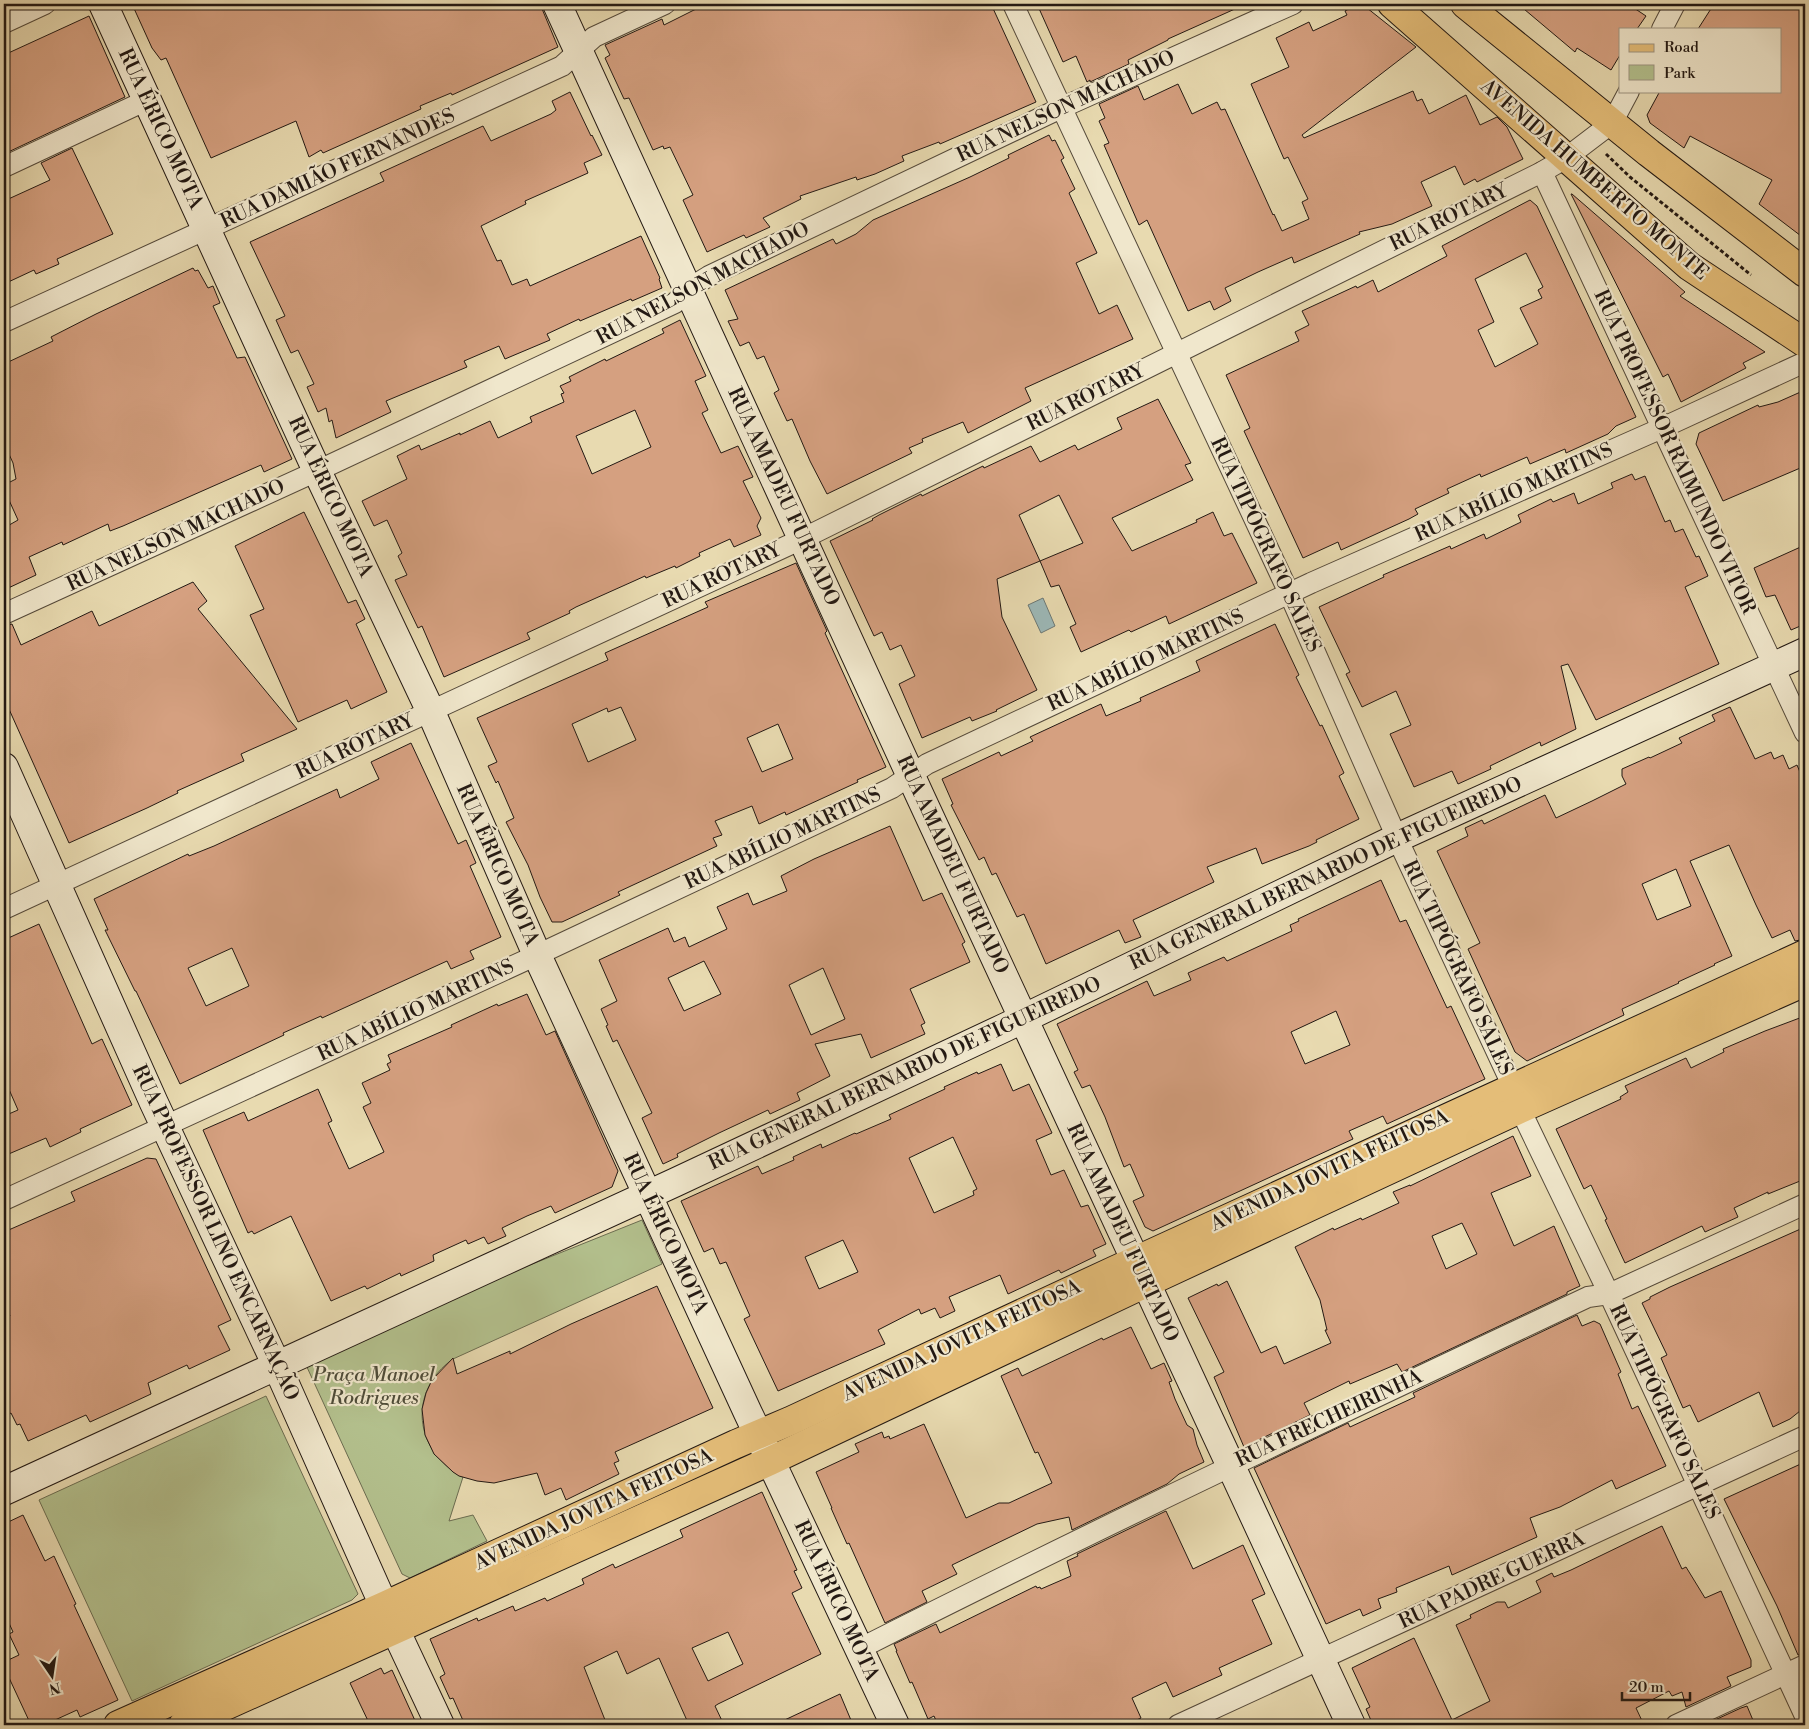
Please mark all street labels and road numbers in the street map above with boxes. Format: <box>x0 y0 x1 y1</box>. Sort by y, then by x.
street label: RUA ÉRICO MOTA <box>112 44 210 215</box>
street label: RUA NELSON MACHADO <box>953 45 1179 169</box>
street label: AVENIDA HUMBERTO MONTE <box>1474 73 1713 286</box>
street label: RUA DAMIÃO FERNANDES <box>216 102 459 234</box>
street label: RUA ROTARY <box>1386 178 1513 257</box>
street label: RUA NELSON MACHADO <box>592 217 814 351</box>
street label: RUA PROFESSOR RAIMUNDO VITOR <box>1588 286 1761 619</box>
street label: RUA ROTARY <box>1023 358 1150 437</box>
street label: RUA AMADEU FURTADO <box>721 384 845 610</box>
street label: RUA ÉRICO MOTA <box>282 412 380 583</box>
street label: RUA TIPÓGRAFO SALES <box>1204 433 1327 657</box>
street label: RUA ABÍLIO MARTINS <box>1411 437 1617 548</box>
street label: RUA NELSON MACHADO <box>63 474 289 598</box>
street label: RUA ROTARY <box>659 537 786 614</box>
street label: RUA ABÍLIO MARTINS <box>1043 603 1248 718</box>
street label: RUA ROTARY <box>292 708 419 785</box>
street label: RUA AMADEU FURTADO <box>890 752 1014 978</box>
street label: RUA GENERAL BERNARDO DE FIGUEIREDO <box>1126 772 1526 976</box>
street label: RUA ÉRICO MOTA <box>450 780 545 951</box>
street label: RUA ABÍLIO MARTINS <box>680 781 885 896</box>
street label: RUA TIPÓGRAFO SALES <box>1396 856 1519 1080</box>
street label: RUA ABÍLIO MARTINS <box>313 953 518 1068</box>
street label: RUA GENERAL BERNARDO DE FIGUEIREDO <box>705 972 1105 1176</box>
street label: RUA PROFESSOR LINO ENCARNAÇÃO <box>126 1060 306 1405</box>
street label: AVENIDA JOVITA FEITOSA <box>1206 1104 1454 1238</box>
street label: RUA AMADEU FURTADO <box>1060 1120 1184 1346</box>
street label: RUA ÉRICO MOTA <box>617 1149 715 1320</box>
street label: AVENIDA JOVITA FEITOSA <box>838 1274 1086 1408</box>
street label: RUA TIPÓGRAFO SALES <box>1603 1300 1726 1524</box>
street label: RUA FRECHEIRINHA <box>1232 1364 1428 1473</box>
street label: AVENIDA JOVITA FEITOSA <box>470 1443 718 1577</box>
street label: RUA ÉRICO MOTA <box>788 1516 886 1687</box>
street label: RUA PADRE GUERRA <box>1395 1526 1590 1635</box>

